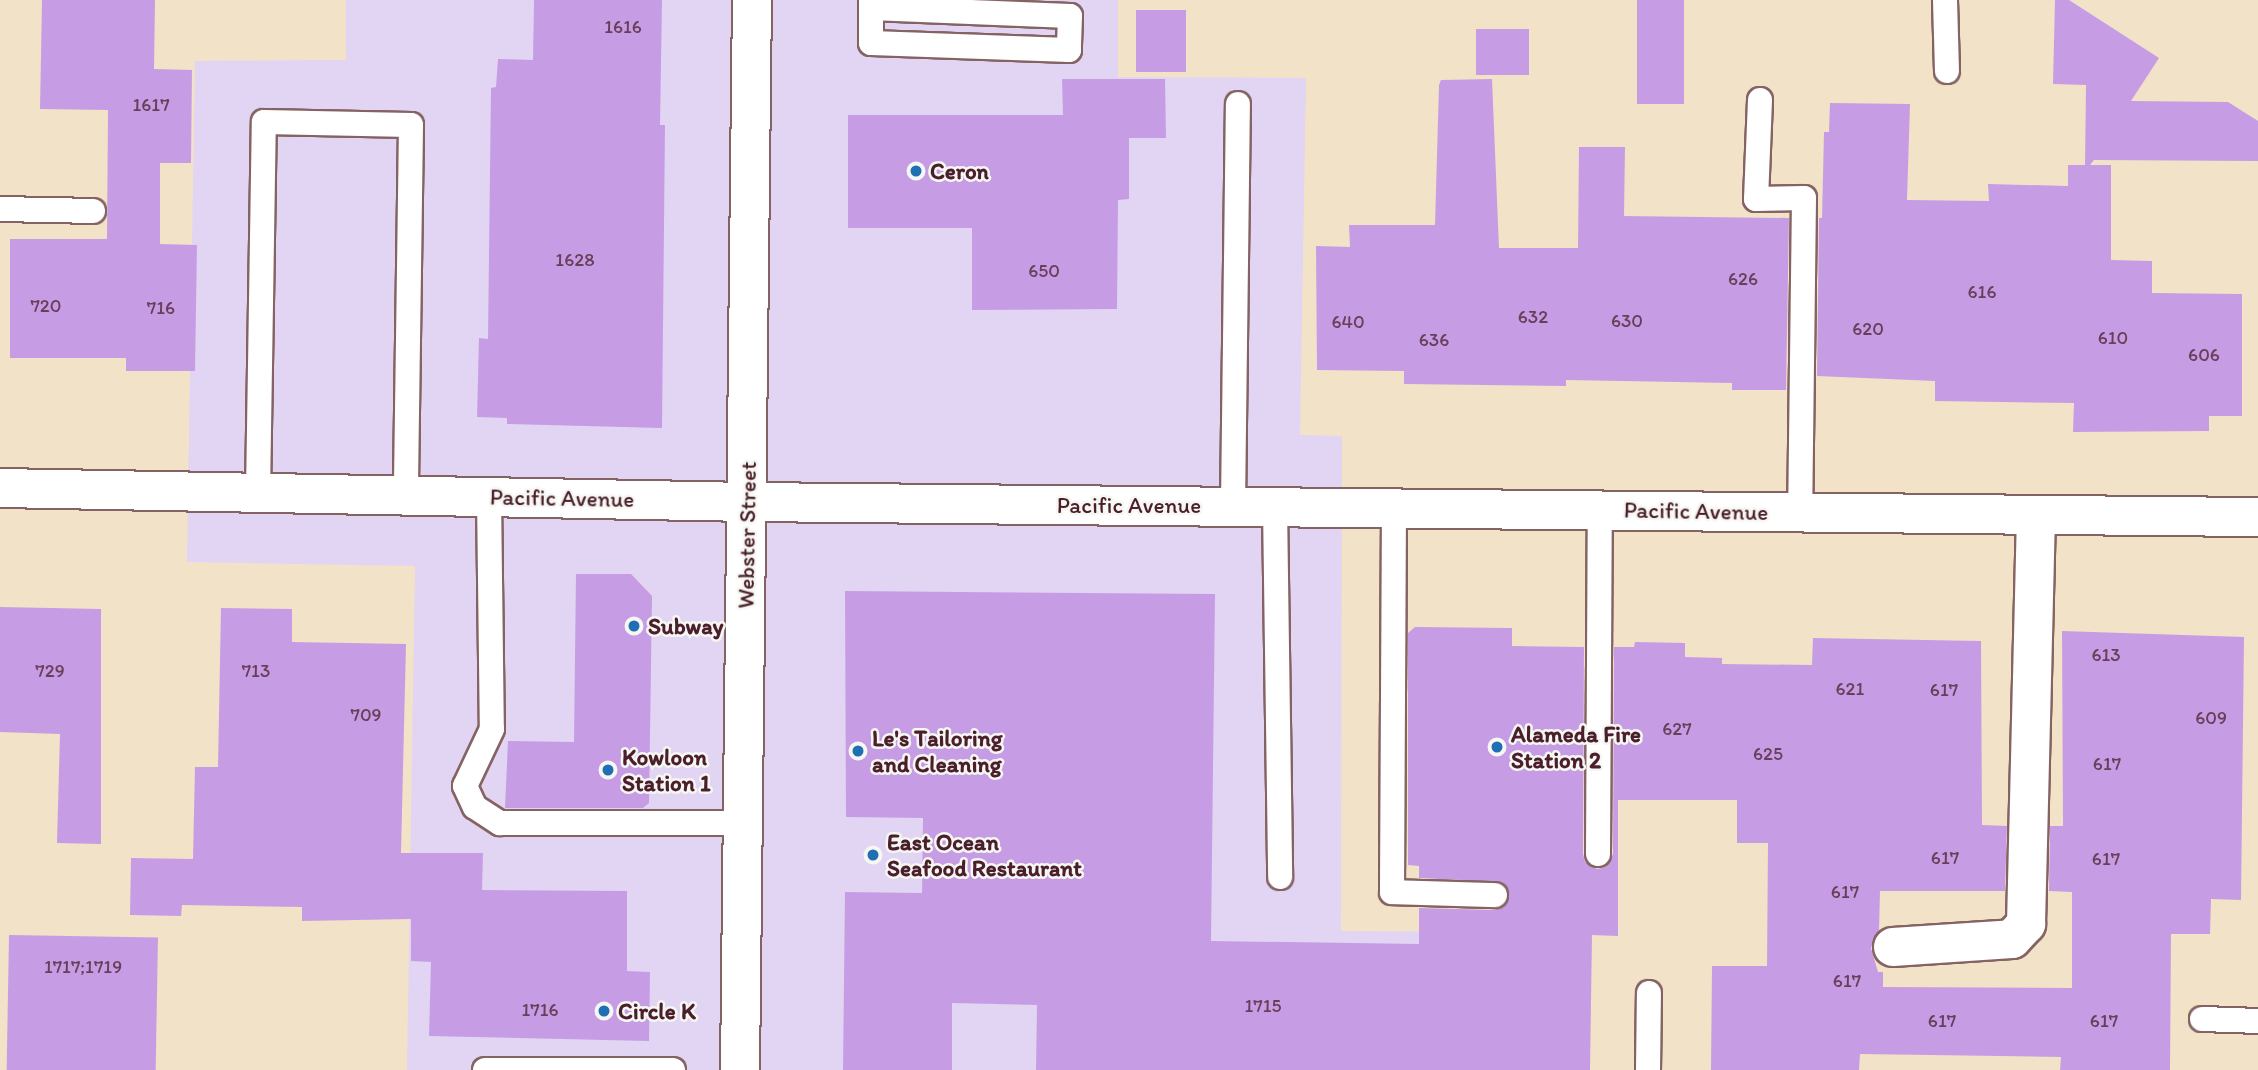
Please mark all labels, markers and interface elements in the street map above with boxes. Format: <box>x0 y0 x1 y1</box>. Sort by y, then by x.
house number: 1616 <box>604 16 642 38</box>
house number: 1617 <box>132 94 170 116</box>
place label: Ceron <box>930 157 989 185</box>
marker: Ceron <box>908 163 924 179</box>
house number: 1628 <box>555 249 595 271</box>
house number: 650 <box>1028 260 1060 282</box>
house number: 626 <box>1728 268 1758 290</box>
house number: 616 <box>1968 281 1996 303</box>
house number: 720 <box>30 295 62 317</box>
house number: 716 <box>147 297 175 319</box>
house number: 632 <box>1518 306 1548 328</box>
house number: 630 <box>1611 310 1643 332</box>
house number: 640 <box>1331 311 1365 333</box>
house number: 620 <box>1852 318 1884 340</box>
house number: 610 <box>2098 327 2128 349</box>
house number: 636 <box>1419 329 1449 351</box>
house number: 606 <box>2188 344 2220 366</box>
street label: Webster Street <box>732 461 762 609</box>
street label: Pacific Avenue <box>490 483 634 513</box>
street label: Pacific Avenue <box>1057 491 1201 519</box>
street label: Pacific Avenue <box>1624 496 1768 526</box>
place label: Subway <box>648 612 723 640</box>
marker: Subway <box>626 618 642 634</box>
house number: 613 <box>2091 644 2121 666</box>
house number: 729 <box>35 660 65 682</box>
house number: 713 <box>242 660 270 682</box>
house number: 621 <box>1836 678 1864 700</box>
house number: 617 <box>1930 679 1958 701</box>
house number: 709 <box>350 704 382 726</box>
house number: 609 <box>2195 707 2227 729</box>
house number: 627 <box>1662 718 1692 740</box>
place label: Alameda Fire Station 2 <box>1511 720 1641 774</box>
place label: Le's Tailoring and Cleaning <box>872 724 1001 778</box>
marker: Alameda Fire Station 2 <box>1489 739 1505 755</box>
place label: Kowloon Station 1 <box>622 743 711 797</box>
marker: Le's Tailoring and Cleaning <box>850 743 866 759</box>
house number: 625 <box>1753 743 1783 765</box>
house number: 617 <box>2093 753 2121 775</box>
marker: Kowloon Station 1 <box>600 762 616 778</box>
place label: East Ocean Seafood Restaurant <box>887 828 1082 882</box>
marker: East Ocean Seafood Restaurant <box>865 847 881 863</box>
house number: 617 <box>1931 847 1959 869</box>
house number: 617 <box>2092 848 2120 870</box>
house number: 617 <box>1831 881 1859 903</box>
house number: 1717;1719 <box>44 956 122 978</box>
house number: 617 <box>1833 970 1861 992</box>
house number: 1715 <box>1244 995 1282 1017</box>
place label: Circle K <box>618 997 696 1025</box>
house number: 1716 <box>521 999 559 1021</box>
marker: Circle K <box>596 1003 612 1019</box>
house number: 617 <box>1928 1010 1956 1032</box>
house number: 617 <box>2090 1010 2118 1032</box>

